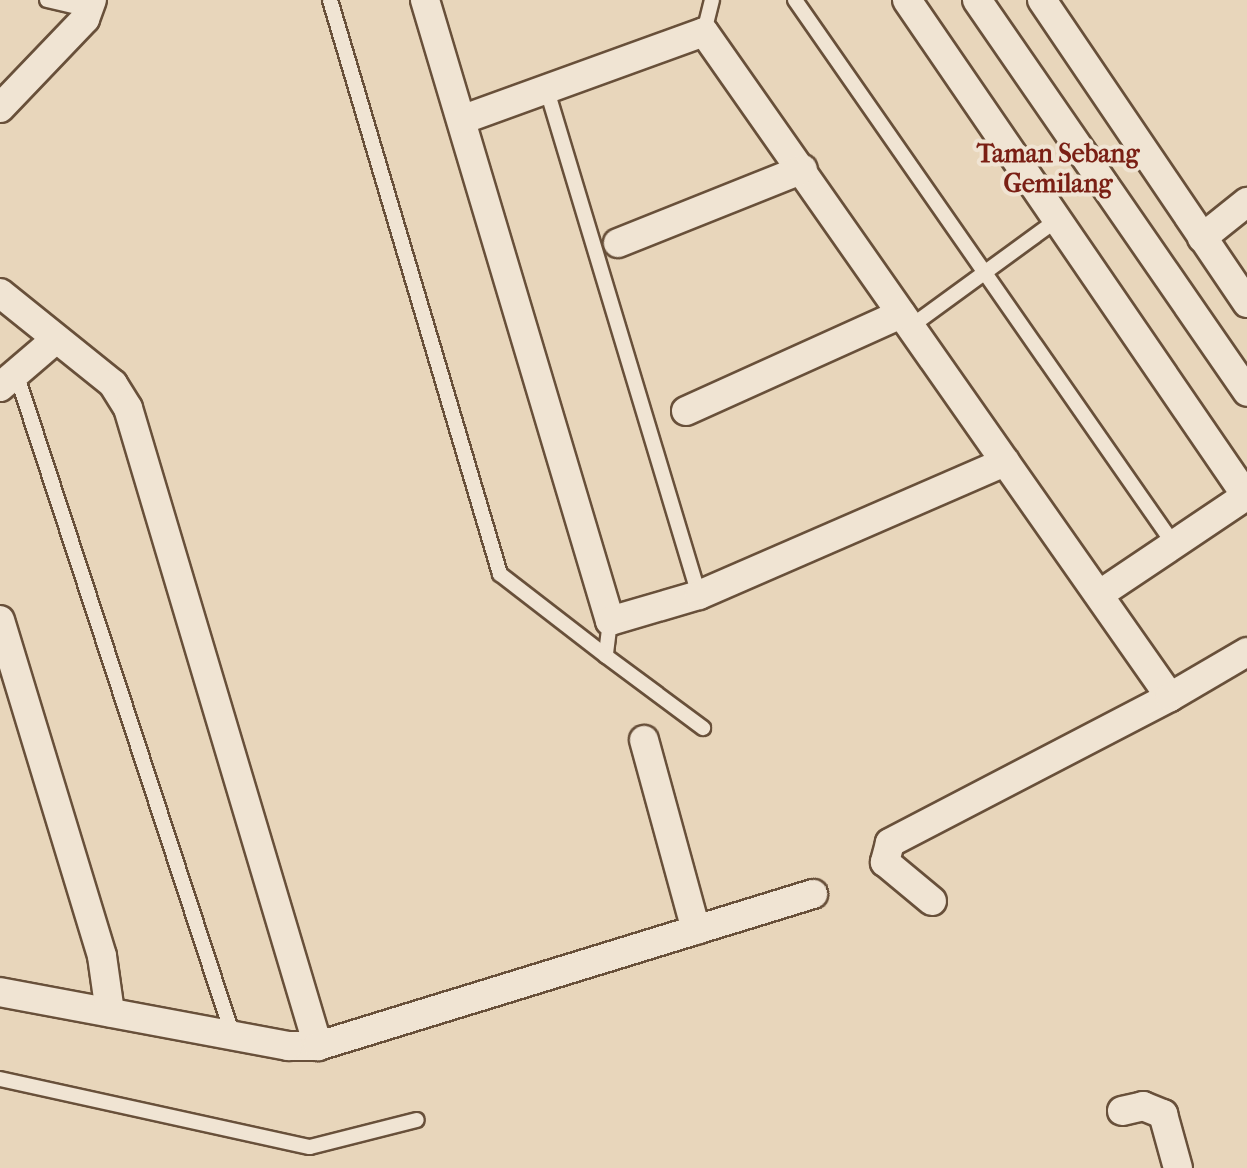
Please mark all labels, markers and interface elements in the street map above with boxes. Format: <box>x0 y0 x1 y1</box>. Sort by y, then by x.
district label: Taman Sebang Gemilang <box>977 138 1139 200</box>

